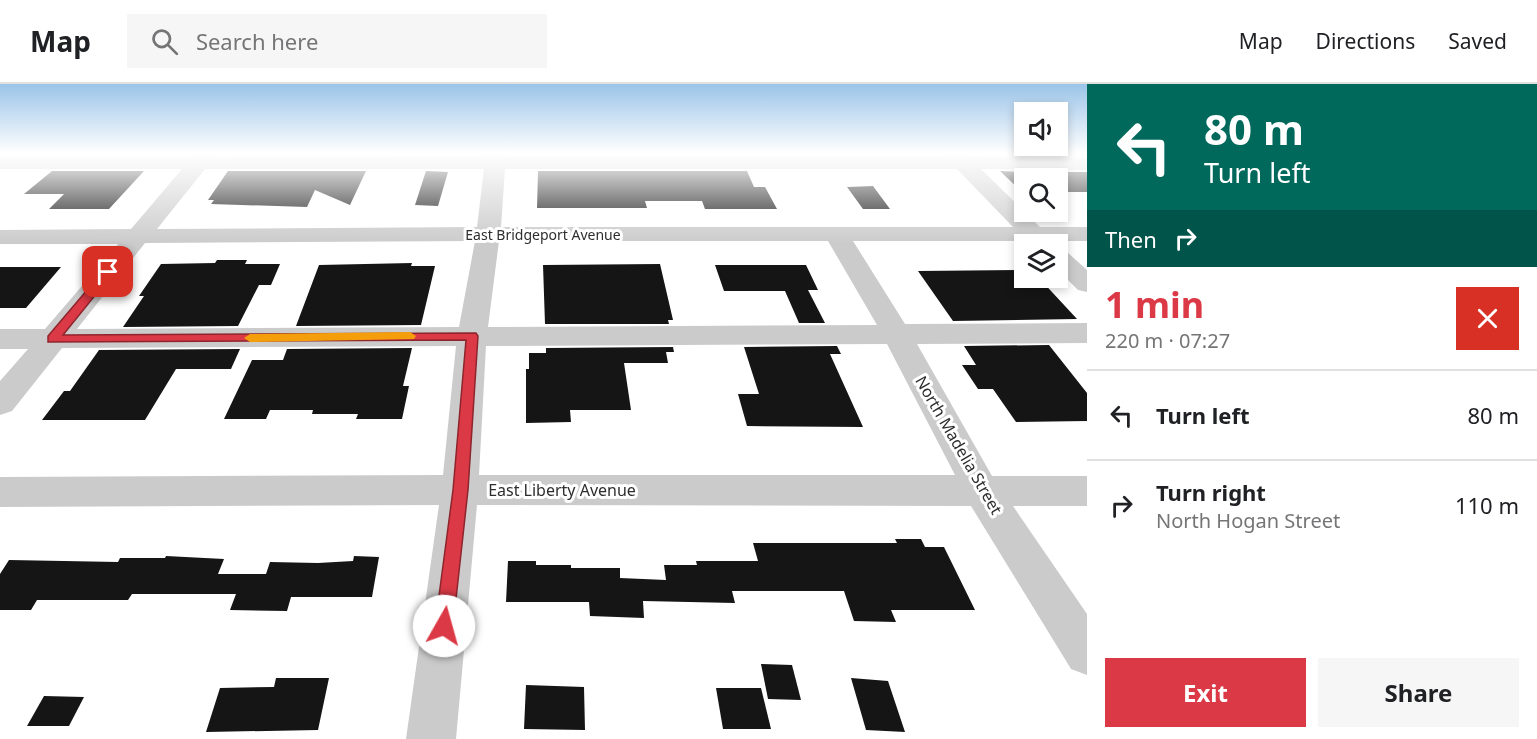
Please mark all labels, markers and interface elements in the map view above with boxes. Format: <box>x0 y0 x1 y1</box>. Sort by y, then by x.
search box <box>127 14 547 68</box>
text: Map <box>30 22 91 60</box>
icon: search <box>148 25 181 58</box>
text: Search here <box>196 26 318 56</box>
text: Map <box>1239 27 1283 55</box>
text: Directions <box>1316 27 1415 55</box>
text: Saved <box>1448 27 1507 55</box>
text: 80 m <box>1204 100 1304 157</box>
map controls <box>1014 102 1068 288</box>
button: sound <box>1014 102 1068 156</box>
icon: left <box>1105 108 1183 186</box>
text: Turn left <box>1204 154 1310 191</box>
button: search <box>1014 168 1068 222</box>
icon: right <box>1169 222 1202 255</box>
text: Then <box>1105 224 1157 254</box>
street label: East Bridgeport Avenue <box>465 225 621 244</box>
button: layers <box>1014 234 1068 288</box>
pin <box>82 246 133 297</box>
icon: arrive <box>91 255 124 288</box>
text: 1 min <box>1105 280 1204 329</box>
button: close <box>1456 287 1519 350</box>
text: 220 m · 07:27 <box>1105 327 1230 354</box>
street label: North Madelia Street <box>910 372 1008 519</box>
icon: left <box>1105 399 1138 432</box>
text: Turn left <box>1156 400 1250 430</box>
text: 80 m <box>1468 400 1519 430</box>
text: Turn right <box>1156 477 1266 507</box>
street label: East Liberty Avenue <box>488 479 636 501</box>
icon: right <box>1105 489 1138 522</box>
text: 110 m <box>1455 490 1519 520</box>
text: North Hogan Street <box>1156 507 1340 534</box>
position arrow <box>412 594 476 658</box>
button: Exit <box>1105 658 1306 727</box>
button: Share <box>1318 658 1519 727</box>

